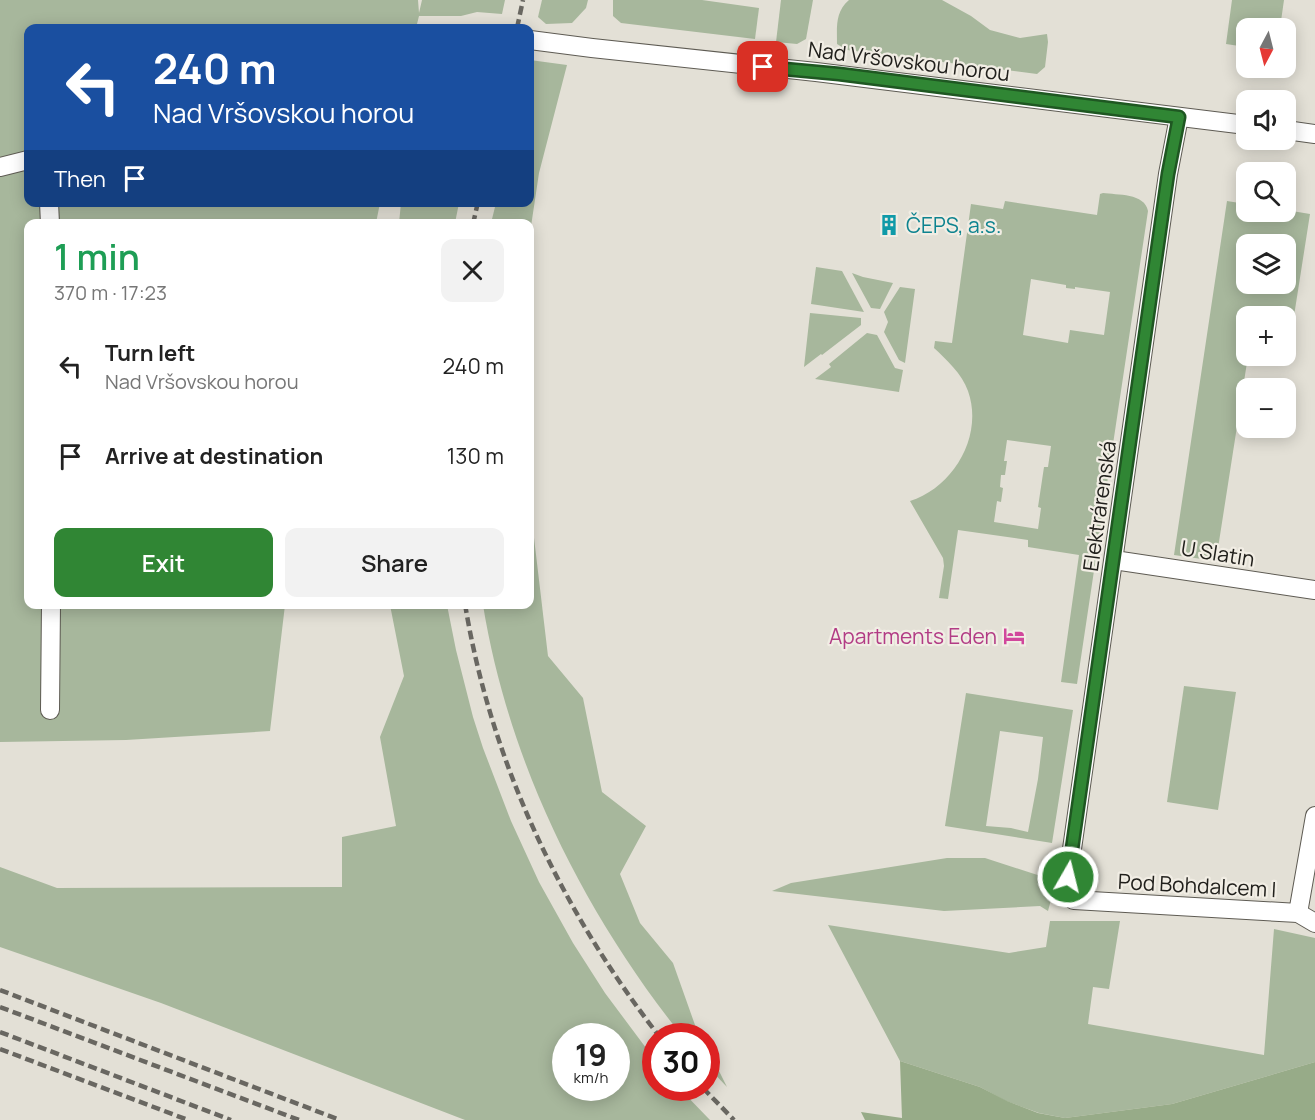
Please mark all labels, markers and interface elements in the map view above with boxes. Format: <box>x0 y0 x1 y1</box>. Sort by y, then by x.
north arrow <box>1236 18 1296 78</box>
map controls <box>1236 18 1296 438</box>
street label: Nad Vršovskou horou <box>806 35 1012 87</box>
text: 240 m <box>153 39 277 97</box>
pin <box>737 41 788 92</box>
icon: left <box>54 48 132 126</box>
icon: arrive <box>746 50 779 83</box>
button: sound <box>1236 90 1296 150</box>
text: Nad Vršovskou horou <box>153 94 414 131</box>
icon: arrive <box>118 162 151 195</box>
button: search <box>1236 162 1296 222</box>
text: Then <box>54 164 106 194</box>
place label: ČEPS, a.s. <box>906 211 1001 239</box>
building icon: ČEPS, a.s. <box>877 213 901 237</box>
text: 1 min <box>54 232 140 281</box>
button: layers <box>1236 234 1296 294</box>
button: close <box>441 239 504 302</box>
text: 370 m · 17:23 <box>54 279 167 306</box>
button: + <box>1236 306 1296 366</box>
text: Turn left <box>105 338 195 368</box>
icon: left <box>54 350 87 383</box>
text: 240 m <box>442 351 504 381</box>
text: Nad Vršovskou horou <box>105 368 299 395</box>
button: − <box>1236 378 1296 438</box>
street label: Elektrárenská <box>1076 439 1122 573</box>
icon: arrive <box>54 440 87 473</box>
text: Arrive at destination <box>105 441 323 471</box>
text: 130 m <box>447 441 504 471</box>
button: Exit <box>54 528 273 597</box>
button: Share <box>285 528 504 597</box>
street label: U Slatin <box>1179 533 1257 573</box>
place label: Apartments Eden <box>829 622 997 650</box>
hotel icon: Apartments Eden <box>1002 624 1026 648</box>
position arrow <box>1036 845 1100 909</box>
street label: Pod Bohdalcem I <box>1117 867 1277 903</box>
speed limit sign: 30 <box>642 1023 720 1101</box>
text: 19 <box>575 1034 607 1075</box>
text: km/h <box>574 1067 608 1088</box>

